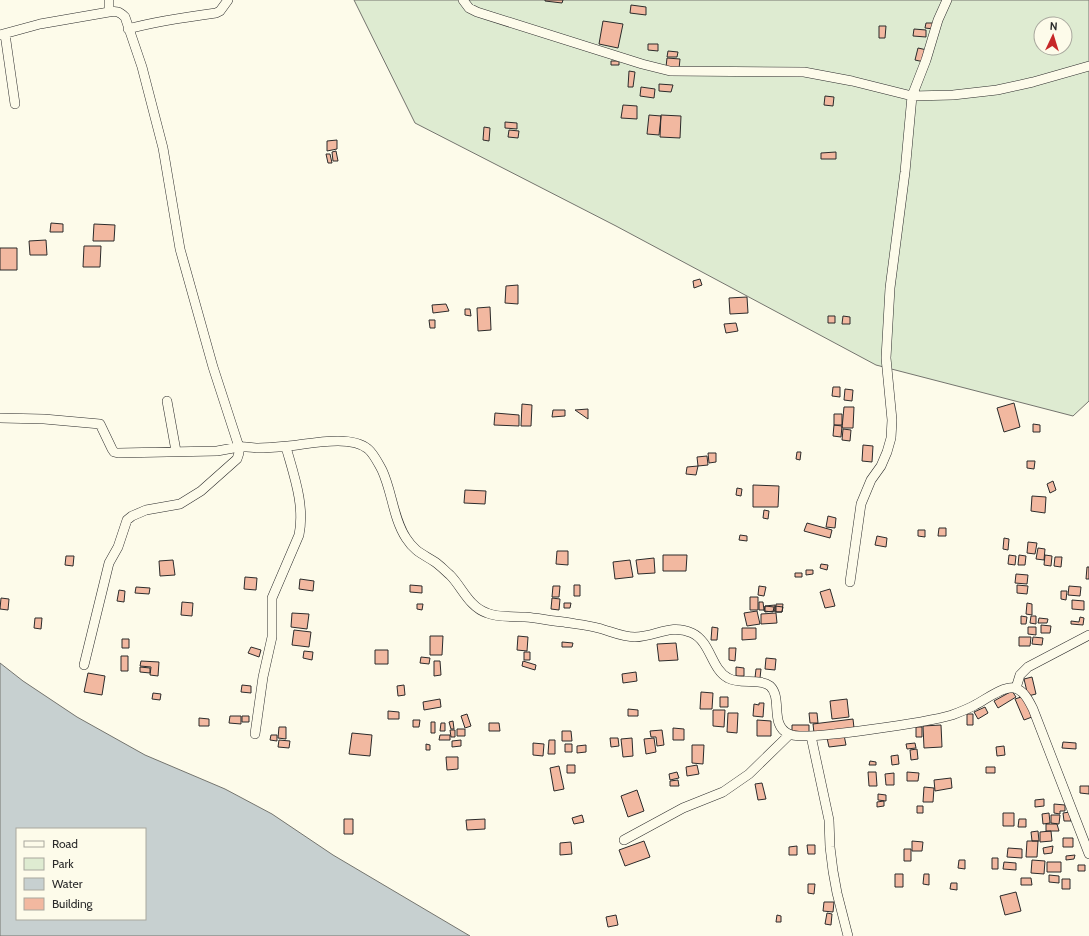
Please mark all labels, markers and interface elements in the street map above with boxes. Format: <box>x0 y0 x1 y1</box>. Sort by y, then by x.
north arrow <box>1033 16 1073 56</box>
text: N <box>1049 19 1058 33</box>
legend <box>16 828 146 920</box>
text: Road <box>52 836 78 851</box>
text: Park <box>52 856 74 871</box>
text: Water <box>52 876 83 891</box>
text: Building <box>52 896 94 911</box>

